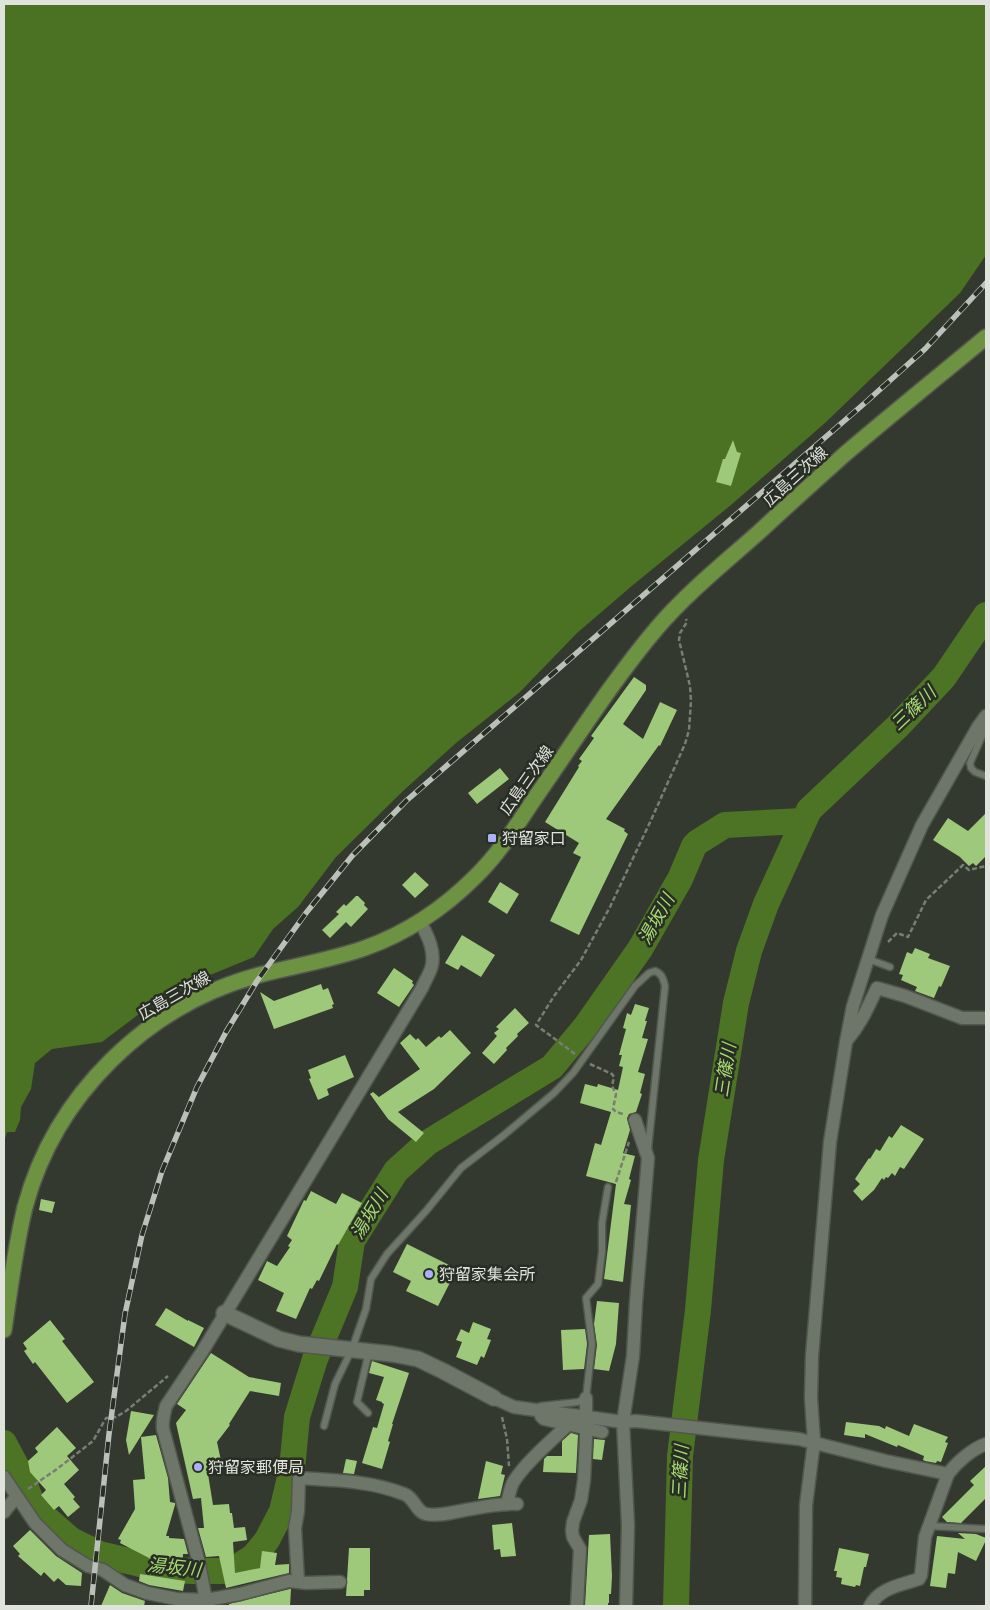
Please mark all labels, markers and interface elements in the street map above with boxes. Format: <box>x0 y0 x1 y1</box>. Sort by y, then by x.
street label: 広島三次線 <box>759 443 831 509</box>
water label: 三篠川 <box>886 680 941 734</box>
street label: 広島三次線 <box>496 742 556 818</box>
place label: 狩留家口 <box>502 829 566 847</box>
marker: 狩留家口 <box>486 832 498 844</box>
water label: 湯坂川 <box>634 889 679 948</box>
street label: 広島三次線 <box>135 967 213 1023</box>
water label: 三篠川 <box>710 1040 740 1098</box>
water label: 湯坂川 <box>346 1184 393 1243</box>
place label: 狩留家集会所 <box>439 1265 535 1283</box>
marker: 狩留家集会所 <box>423 1268 435 1280</box>
water label: 三篠川 <box>668 1442 692 1500</box>
place label: 狩留家郵便局 <box>208 1458 304 1476</box>
marker: 狩留家郵便局 <box>192 1461 204 1473</box>
water label: 湯坂川 <box>146 1554 204 1580</box>

